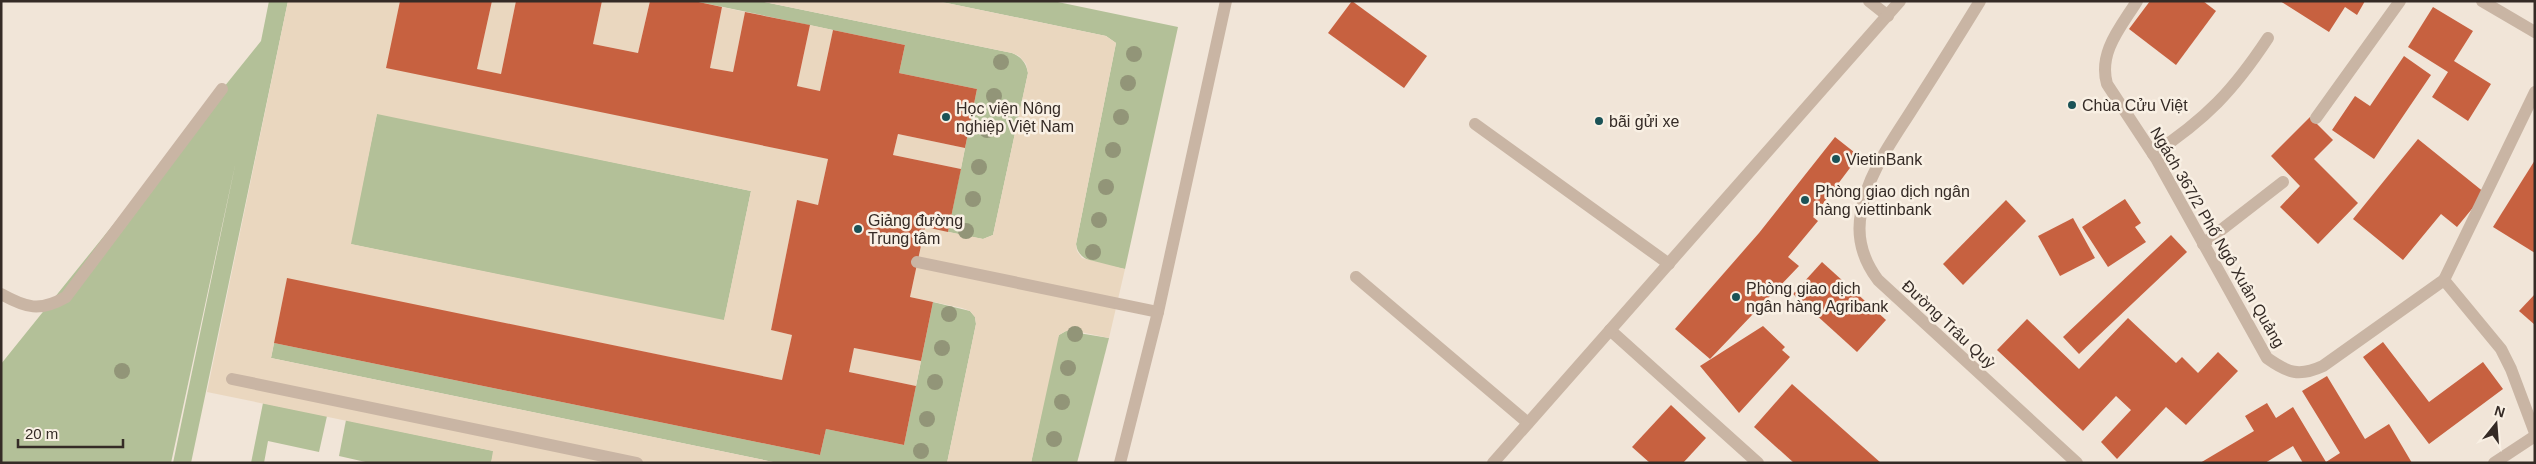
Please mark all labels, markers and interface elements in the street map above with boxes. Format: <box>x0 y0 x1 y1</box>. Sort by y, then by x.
place label: Chùa Cửu Việt <box>2082 97 2188 114</box>
marker: Chùa Cửu Việt <box>2066 99 2078 111</box>
place label: Học viện Nông nghiệp Việt Nam <box>956 100 1074 135</box>
marker: Học viện Nông nghiệp Việt Nam <box>940 111 952 123</box>
place label: bãi gửi xe <box>1609 113 1679 130</box>
marker: bãi gửi xe <box>1593 115 1605 127</box>
street label: Ngách 367/2 Phố Ngô Xuân Quảng <box>2147 124 2288 351</box>
place label: VietinBank <box>1846 151 1923 168</box>
marker: VietinBank <box>1830 153 1842 165</box>
place label: Phòng giao dịch ngân hàng viettinbank <box>1815 183 1970 218</box>
marker: Phòng giao dịch ngân hàng viettinbank <box>1799 194 1811 206</box>
place label: Giảng đường Trung tâm <box>868 212 963 247</box>
marker: Giảng đường Trung tâm <box>852 223 864 235</box>
street label: Đường Trâu Quỳ <box>1899 277 1999 372</box>
place label: Phòng giao dịch ngân hàng Agribank <box>1746 280 1889 315</box>
marker: Phòng giao dịch ngân hàng Agribank <box>1730 291 1742 303</box>
north arrow <box>2471 399 2521 449</box>
text: N <box>2493 402 2507 421</box>
scale bar <box>18 416 122 448</box>
text: 20 m <box>25 425 58 442</box>

